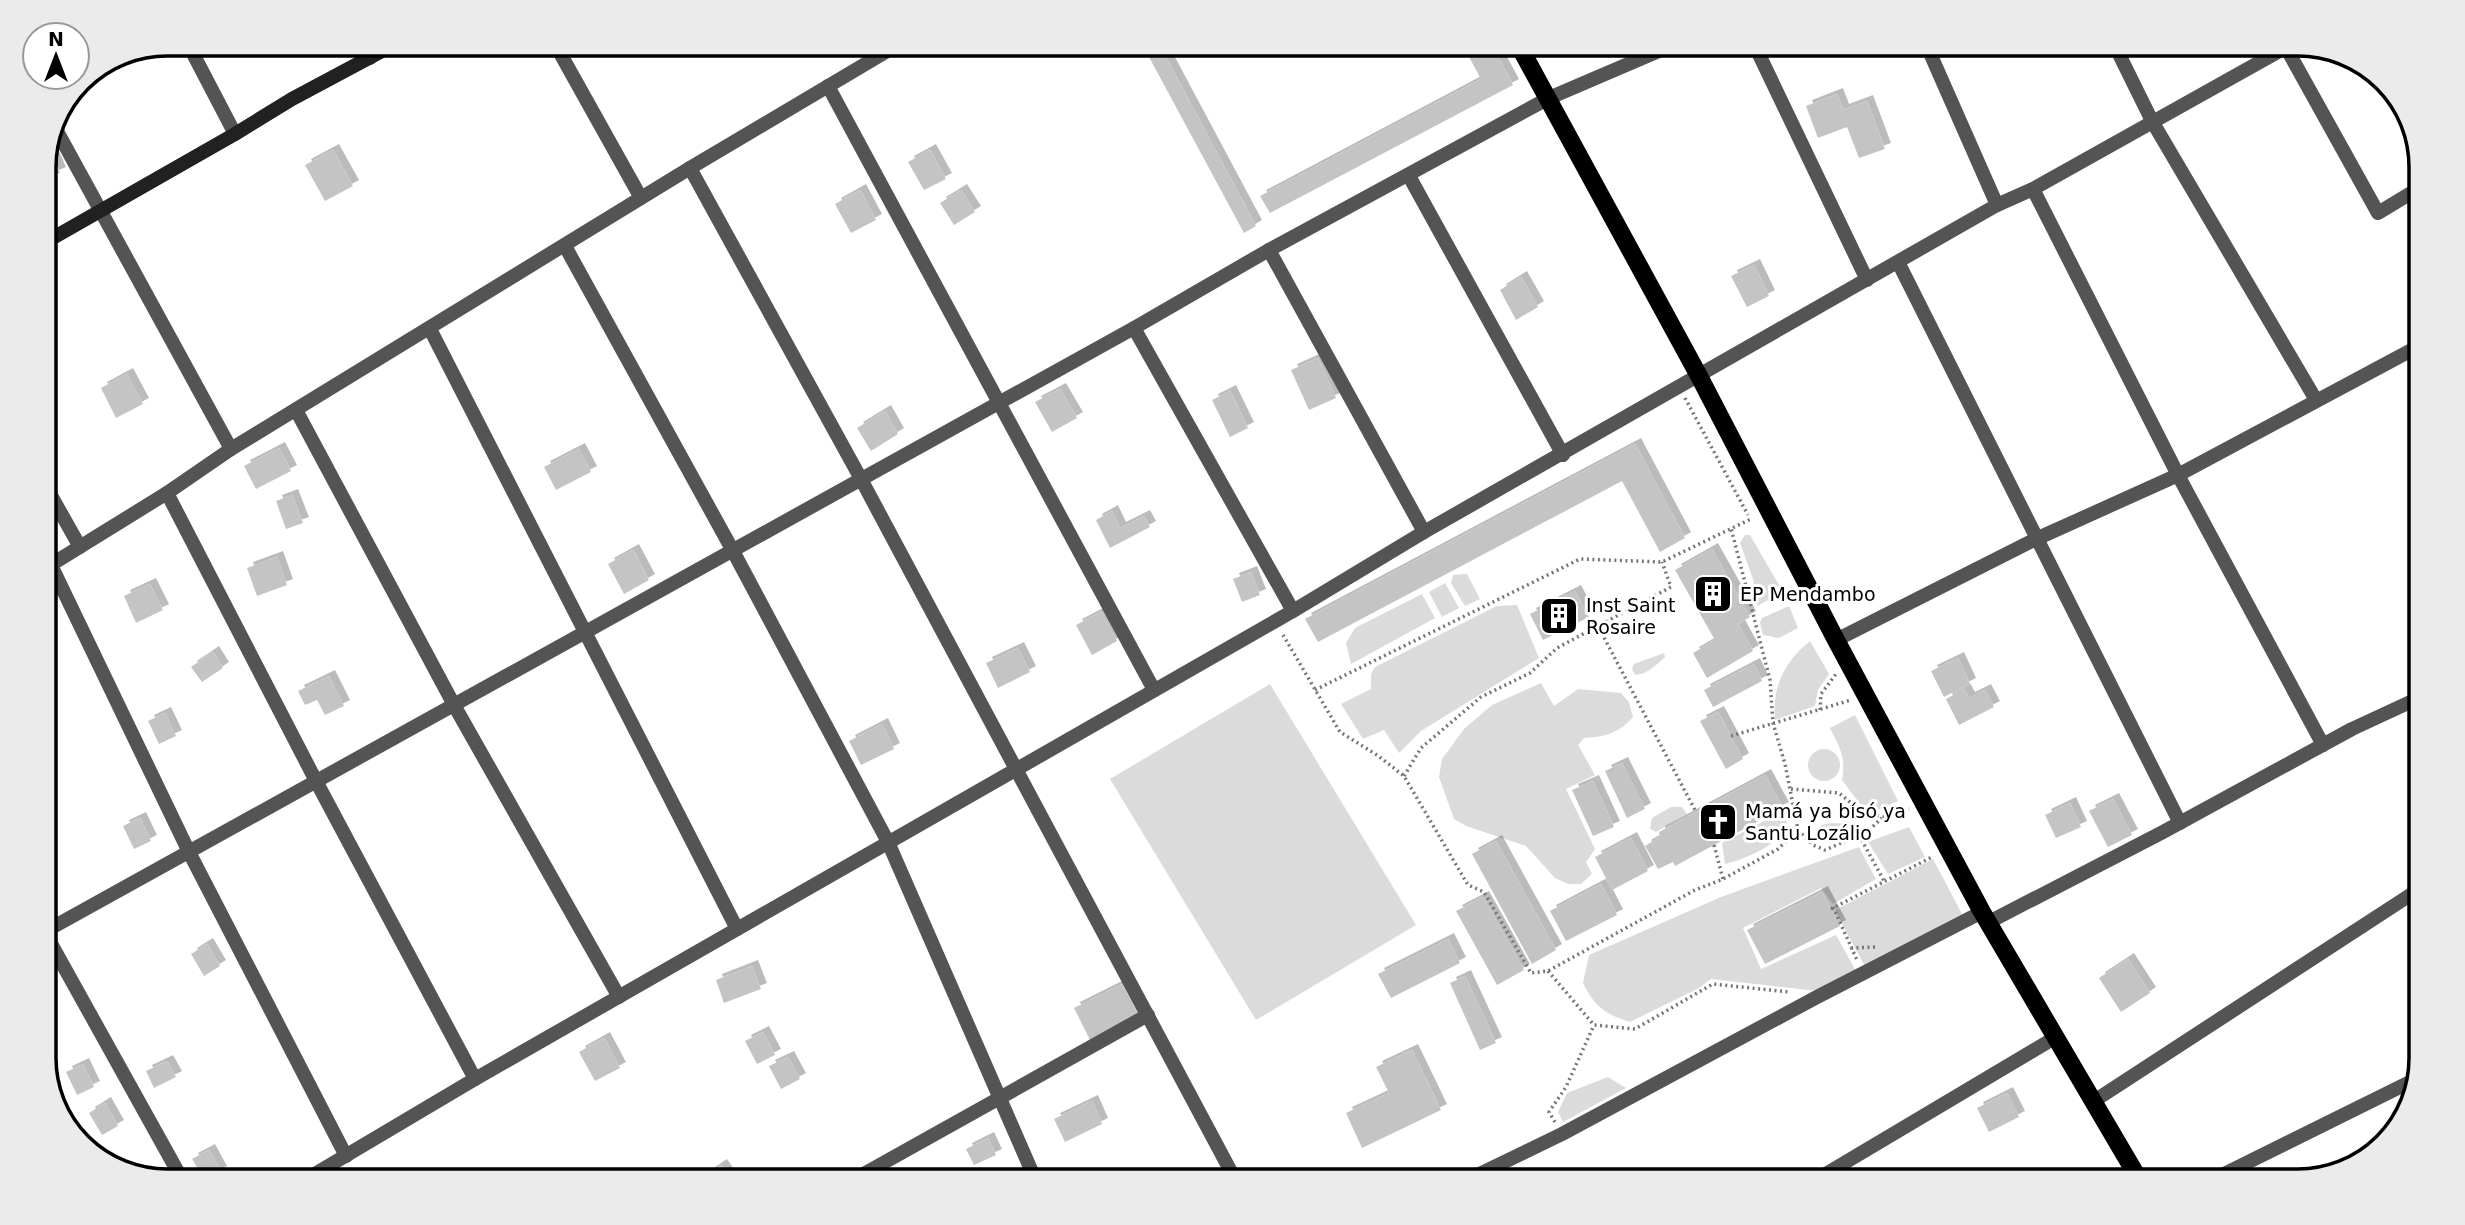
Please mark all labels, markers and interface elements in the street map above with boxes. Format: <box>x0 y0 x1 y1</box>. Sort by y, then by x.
north arrow <box>21 21 91 91</box>
text: N <box>48 28 64 50</box>
building icon: EP Mendambo <box>1692 573 1734 615</box>
place label: EP Mendambo <box>1740 583 1876 605</box>
place label: Inst Saint Rosaire <box>1586 594 1676 638</box>
building icon: Inst Saint Rosaire <box>1538 595 1580 637</box>
place label: Mamá ya bísó ya Santu Lozálio <box>1745 800 1906 844</box>
church icon: Mamá ya bísó ya Santu Lozálio <box>1697 801 1739 843</box>

